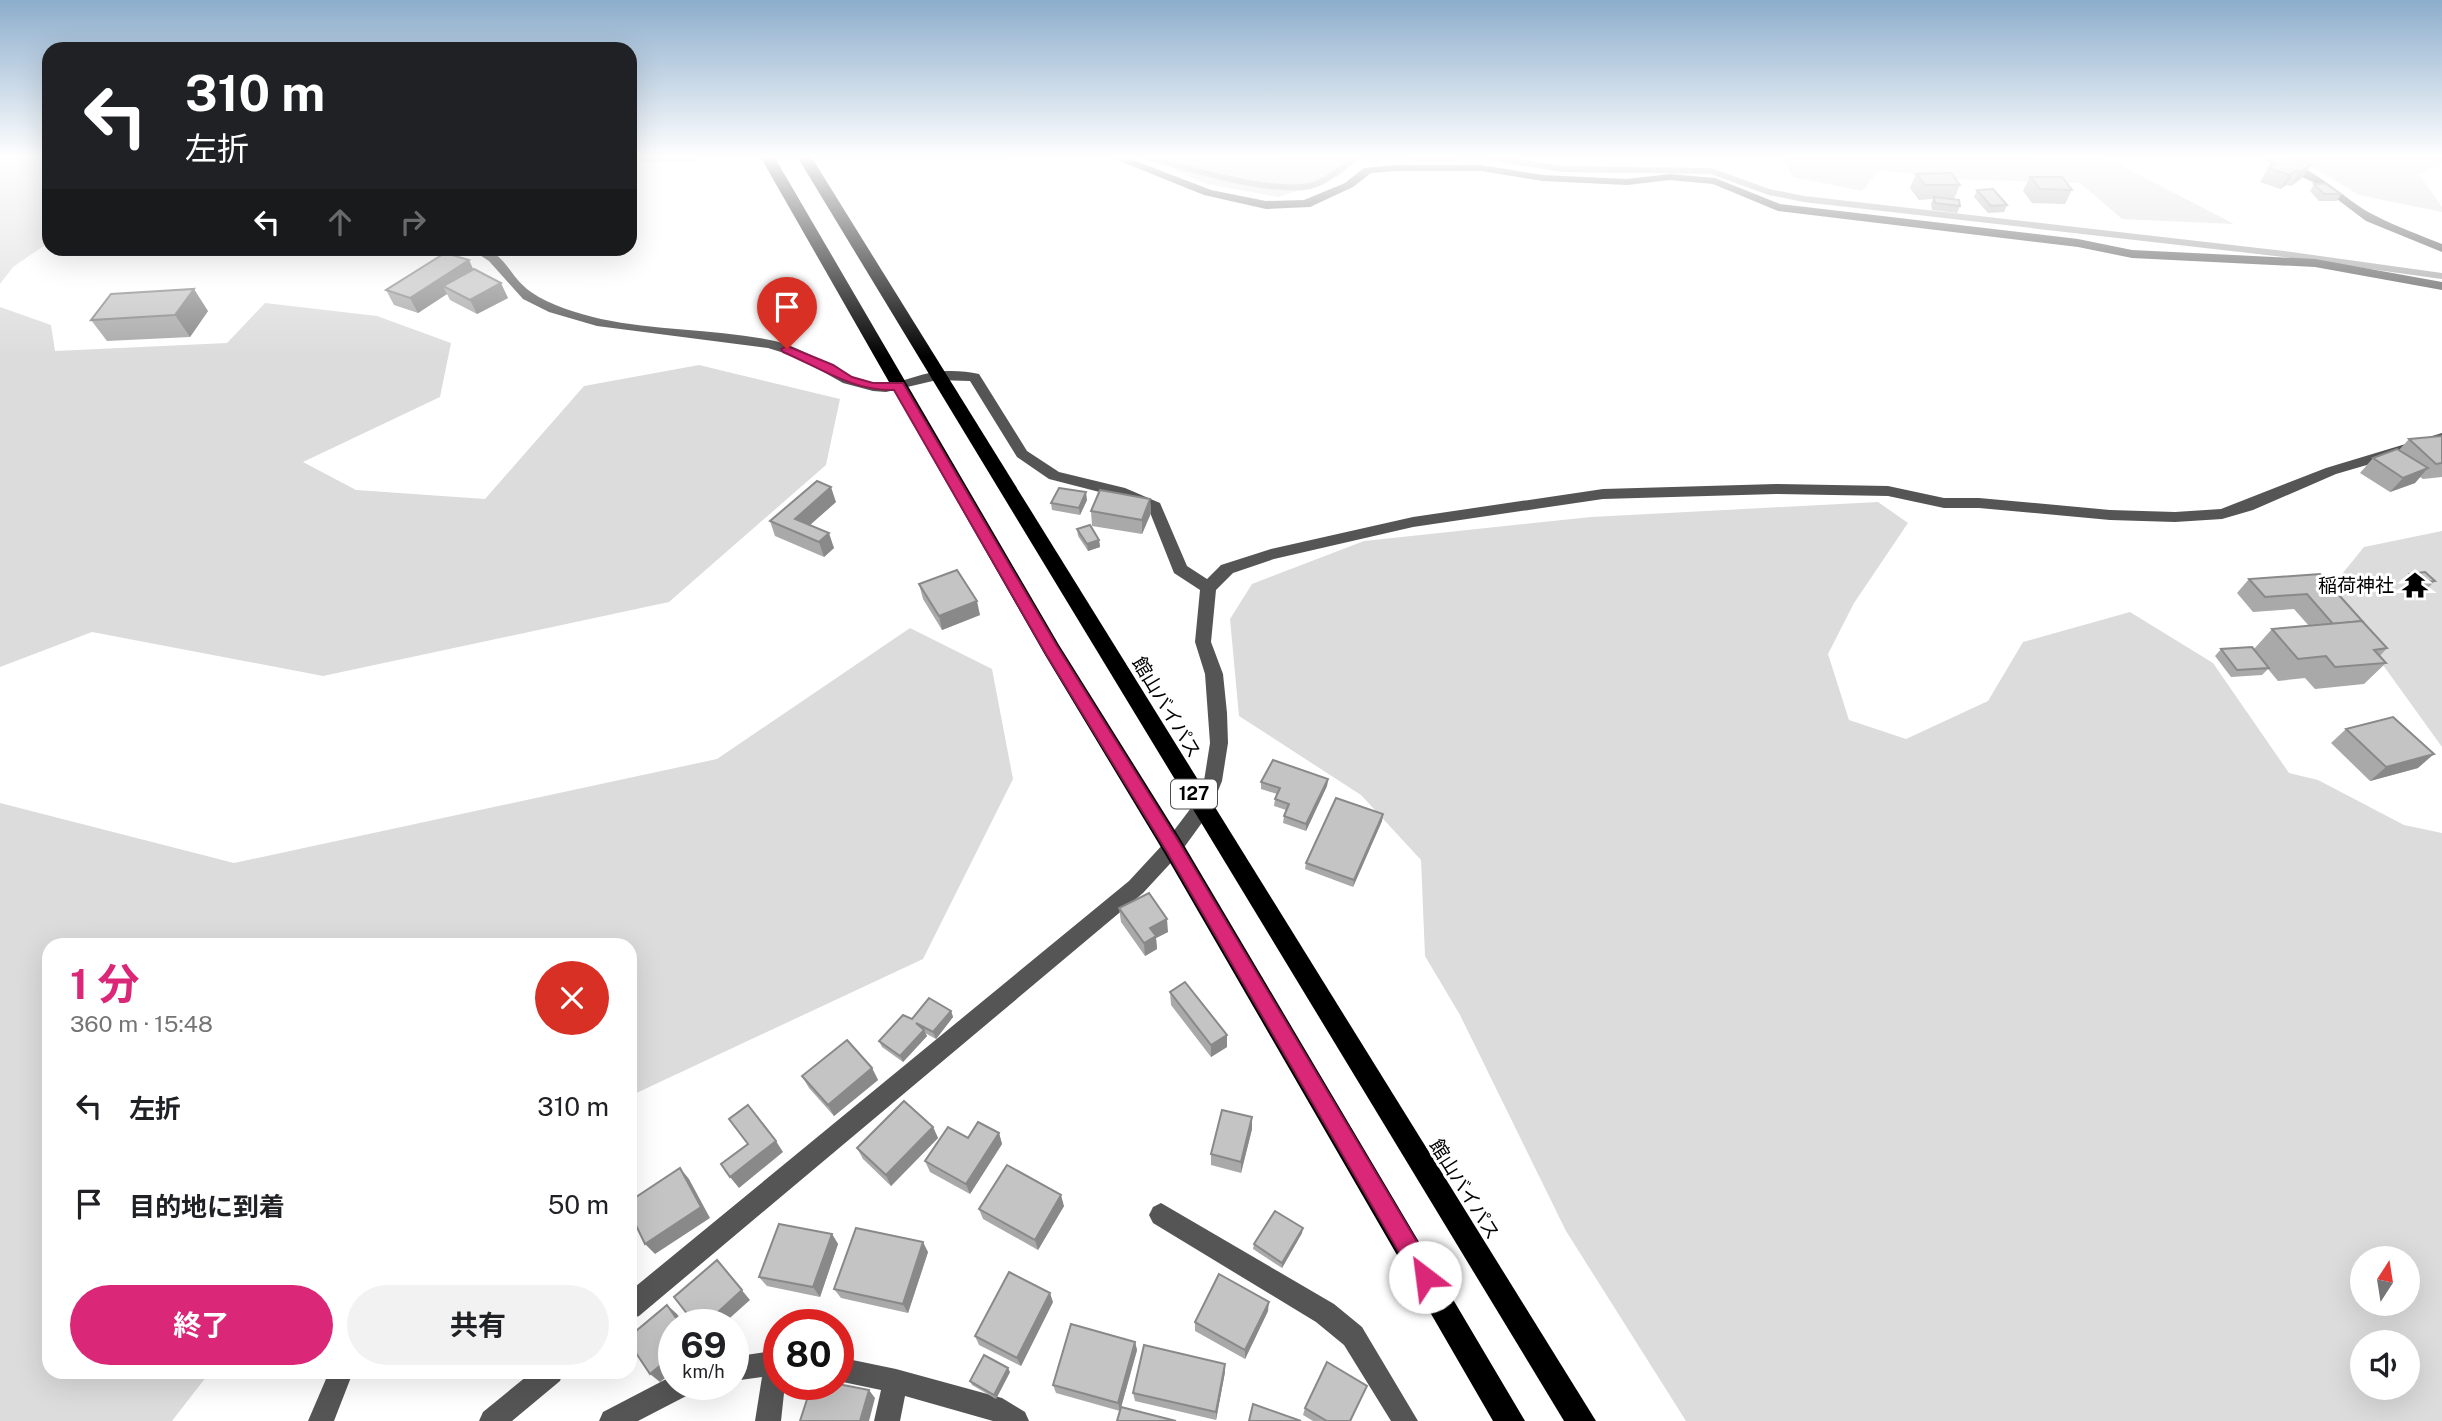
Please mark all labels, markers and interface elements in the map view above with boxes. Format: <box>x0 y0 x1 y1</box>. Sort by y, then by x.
text: 310 m <box>185 64 325 122</box>
icon: left <box>70 70 161 161</box>
text: 左折 <box>185 130 249 167</box>
icon: left <box>248 203 286 241</box>
icon: ahead <box>321 203 359 241</box>
icon: right <box>394 203 432 241</box>
pin <box>757 277 817 349</box>
icon: arrive <box>768 288 806 326</box>
temple icon: 稲荷神社 <box>2400 570 2430 600</box>
place label: 稲荷神社 <box>2318 574 2394 596</box>
street label: 館山バイパス <box>1128 653 1206 761</box>
road number: 127 <box>1171 780 1217 808</box>
text: 1 分 <box>70 959 139 1008</box>
button: close <box>535 961 609 1035</box>
text: 360 m · 15:48 <box>70 1010 213 1037</box>
icon: left <box>70 1087 108 1125</box>
text: 310 m <box>537 1091 609 1122</box>
text: 左折 <box>129 1093 181 1124</box>
street label: 館山バイパス <box>1426 1135 1504 1243</box>
icon: arrive <box>70 1185 108 1223</box>
text: 50 m <box>548 1189 609 1220</box>
text: 目的地に到着 <box>129 1191 285 1222</box>
position arrow <box>1388 1240 1462 1314</box>
north arrow <box>2350 1246 2420 1316</box>
map controls <box>2350 1246 2420 1400</box>
button: 終了 <box>70 1285 333 1365</box>
button: 共有 <box>347 1285 609 1365</box>
speed limit sign: 80 <box>763 1309 854 1400</box>
text: 69 <box>680 1325 727 1366</box>
button: sound <box>2350 1330 2420 1400</box>
text: km/h <box>682 1361 725 1382</box>

